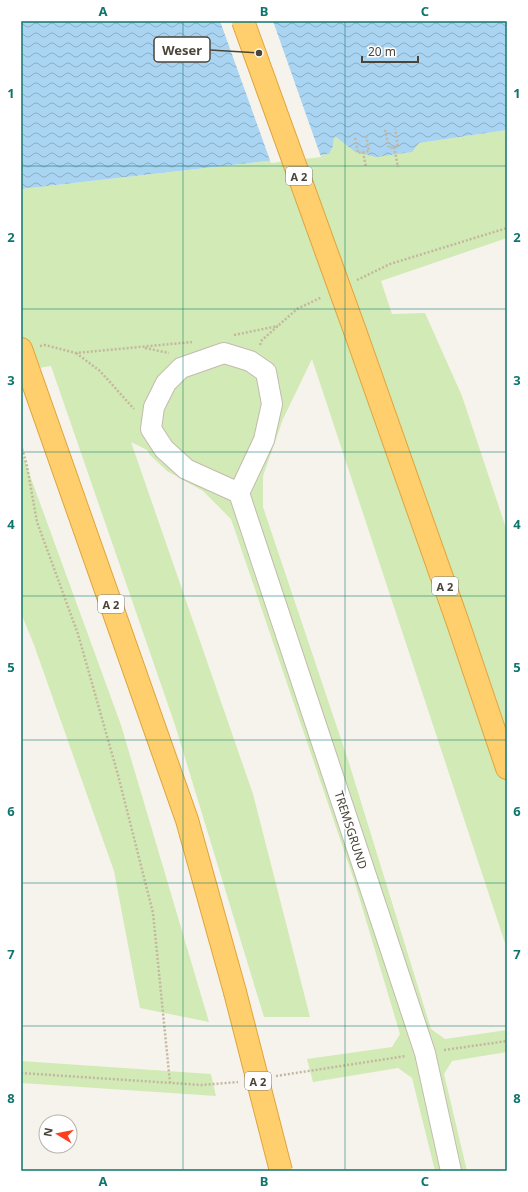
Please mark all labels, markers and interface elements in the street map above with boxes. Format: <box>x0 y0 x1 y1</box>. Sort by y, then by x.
text: A <box>99 2 108 20</box>
text: B <box>260 2 268 20</box>
text: C <box>421 2 429 20</box>
callout: Weser <box>154 37 210 62</box>
scale bar <box>362 38 418 64</box>
text: Weser <box>162 41 202 59</box>
text: 20 m <box>368 43 396 60</box>
text: 1 <box>7 84 15 102</box>
text: 1 <box>513 84 521 102</box>
road number: A 2 <box>286 167 312 185</box>
text: 2 <box>7 228 15 246</box>
text: 2 <box>513 228 521 246</box>
text: 3 <box>7 371 15 389</box>
text: 3 <box>513 371 521 389</box>
text: 4 <box>7 515 15 533</box>
text: 4 <box>513 515 521 533</box>
road number: A 2 <box>432 577 458 595</box>
road number: A 2 <box>98 595 124 613</box>
text: 5 <box>7 658 15 676</box>
text: 5 <box>513 658 521 676</box>
street label: TREMSGRUND <box>330 789 372 871</box>
text: 6 <box>7 802 15 820</box>
text: 6 <box>513 802 521 820</box>
text: 7 <box>7 945 15 963</box>
text: 7 <box>513 945 521 963</box>
road number: A 2 <box>245 1072 271 1090</box>
text: 8 <box>7 1089 15 1107</box>
text: 8 <box>513 1089 521 1107</box>
north arrow <box>38 1114 78 1154</box>
text: N <box>39 1126 56 1138</box>
text: A <box>99 1172 108 1190</box>
text: B <box>260 1172 268 1190</box>
text: C <box>421 1172 429 1190</box>

